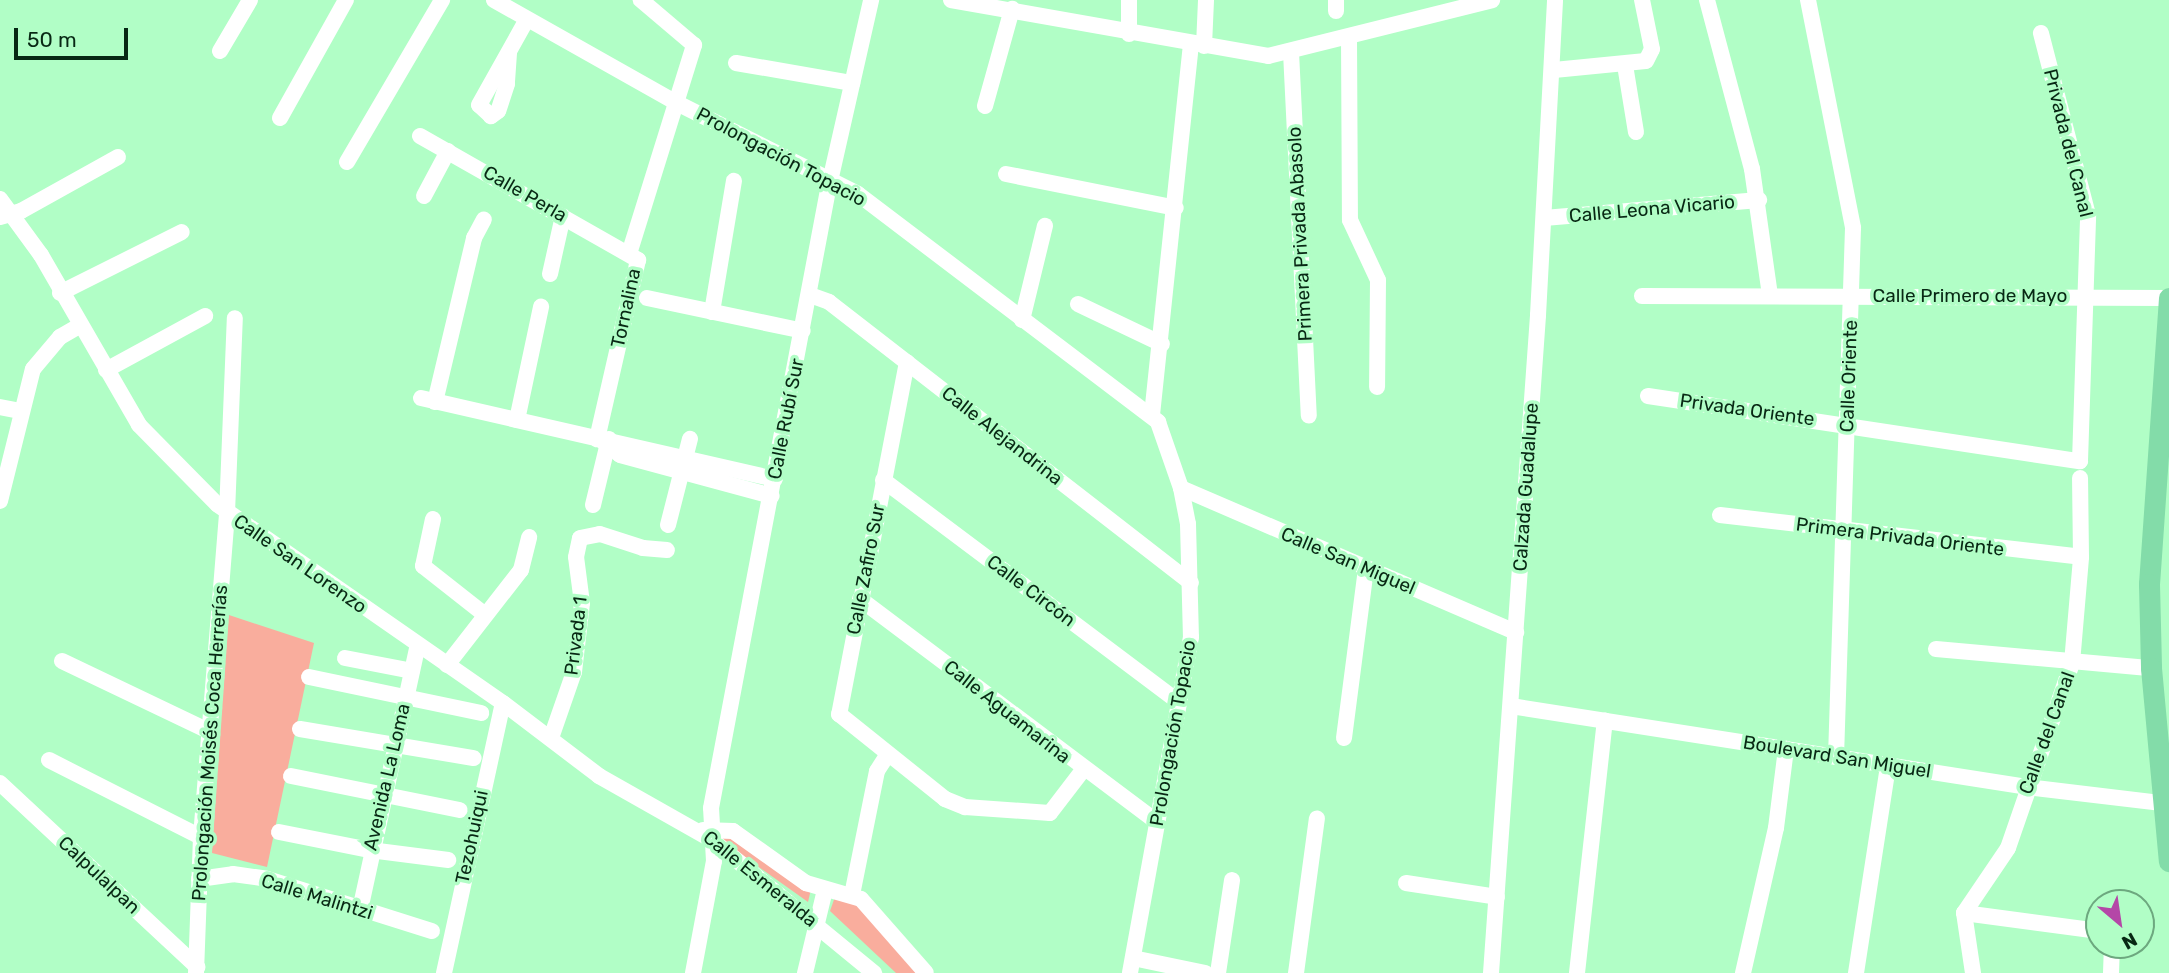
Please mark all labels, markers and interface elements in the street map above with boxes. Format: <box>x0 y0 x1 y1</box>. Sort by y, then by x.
scale bar <box>18 14 131 58</box>
text: 50 m <box>27 27 77 52</box>
street label: Privada del Canal <box>2039 66 2097 220</box>
street label: Prolongación Topacio <box>692 103 870 211</box>
street label: Primera Privada Abasolo <box>1283 126 1317 342</box>
street label: Calle Perla <box>479 161 571 227</box>
street label: Calle Leona Vicario <box>1568 190 1736 228</box>
street label: Tornalina <box>606 266 646 350</box>
street label: Calle Primero de Mayo <box>1873 285 2067 307</box>
street label: Calle Oriente <box>1836 319 1862 433</box>
street label: Calle Rubí Sur <box>763 357 809 481</box>
street label: Calle Alejandrina <box>937 382 1067 490</box>
street label: Privada Oriente <box>1678 389 1816 431</box>
street label: Calzada Guadalupe <box>1509 402 1543 572</box>
street label: Calle Zafiro Sur <box>842 502 890 636</box>
street label: Calle San Lorenzo <box>229 510 371 618</box>
street label: Primera Privada Oriente <box>1795 513 2005 561</box>
street label: Calle San Miguel <box>1277 522 1419 600</box>
street label: Calle Circón <box>982 550 1080 632</box>
street label: Prolongación Moisés Coca Herrerías <box>188 584 232 902</box>
street label: Privada 1 <box>560 595 592 677</box>
street label: Prolongación Topacio <box>1145 638 1201 828</box>
street label: Calle Aguamarina <box>939 655 1075 769</box>
street label: Calle del Canal <box>2014 669 2080 797</box>
street label: Avenida La Loma <box>359 701 415 853</box>
street label: Boulevard San Miguel <box>1742 731 1932 783</box>
street label: Tezohuiqui <box>451 788 493 886</box>
street label: Calle Esmeralda <box>698 826 822 932</box>
street label: Calpulalpan <box>53 831 145 919</box>
street label: Calle Malintzi <box>258 869 376 925</box>
north arrow <box>2085 889 2155 959</box>
text: N <box>2118 928 2141 954</box>

